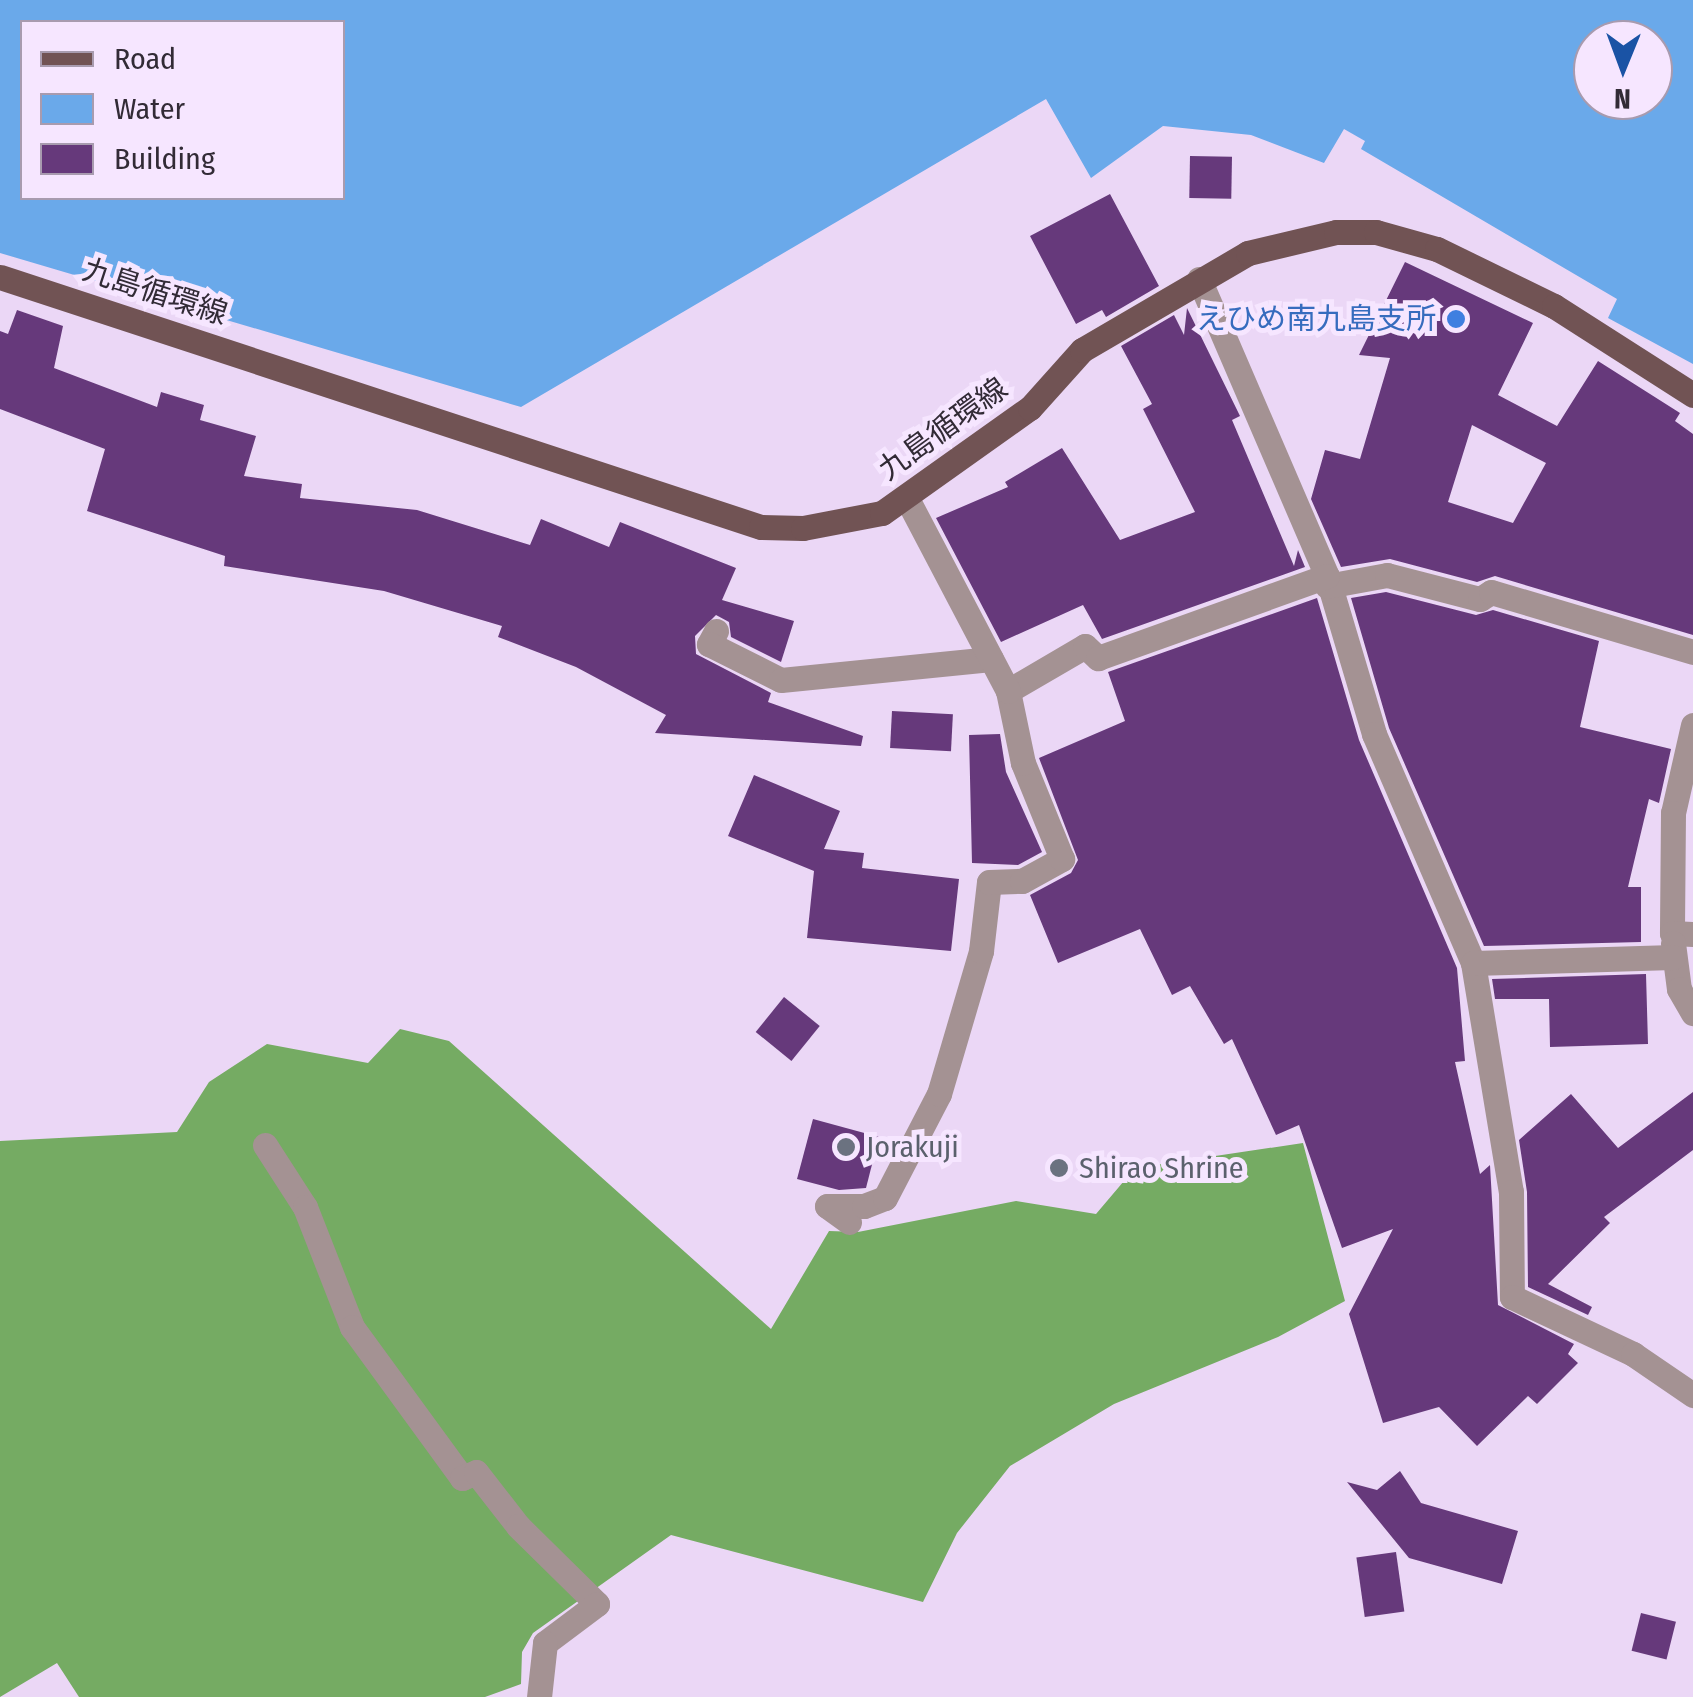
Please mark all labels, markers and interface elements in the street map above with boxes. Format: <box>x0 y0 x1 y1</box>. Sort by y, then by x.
legend <box>20 20 345 200</box>
north arrow <box>1573 20 1673 120</box>
text: Road <box>114 41 176 77</box>
text: N <box>1614 82 1631 115</box>
text: Water <box>114 91 185 127</box>
text: Building <box>114 141 215 177</box>
street label: 九島循環線 <box>78 252 232 332</box>
place label: えひめ南九島支所 <box>1196 301 1436 337</box>
marker: えひめ南九島支所 <box>1445 308 1467 330</box>
street label: 九島循環線 <box>872 370 1014 488</box>
place label: Jorakuji <box>866 1129 959 1165</box>
marker: Jorakuji <box>835 1136 857 1158</box>
place label: Shirao Shrine <box>1079 1150 1244 1186</box>
marker: Shirao Shrine <box>1048 1157 1070 1179</box>

